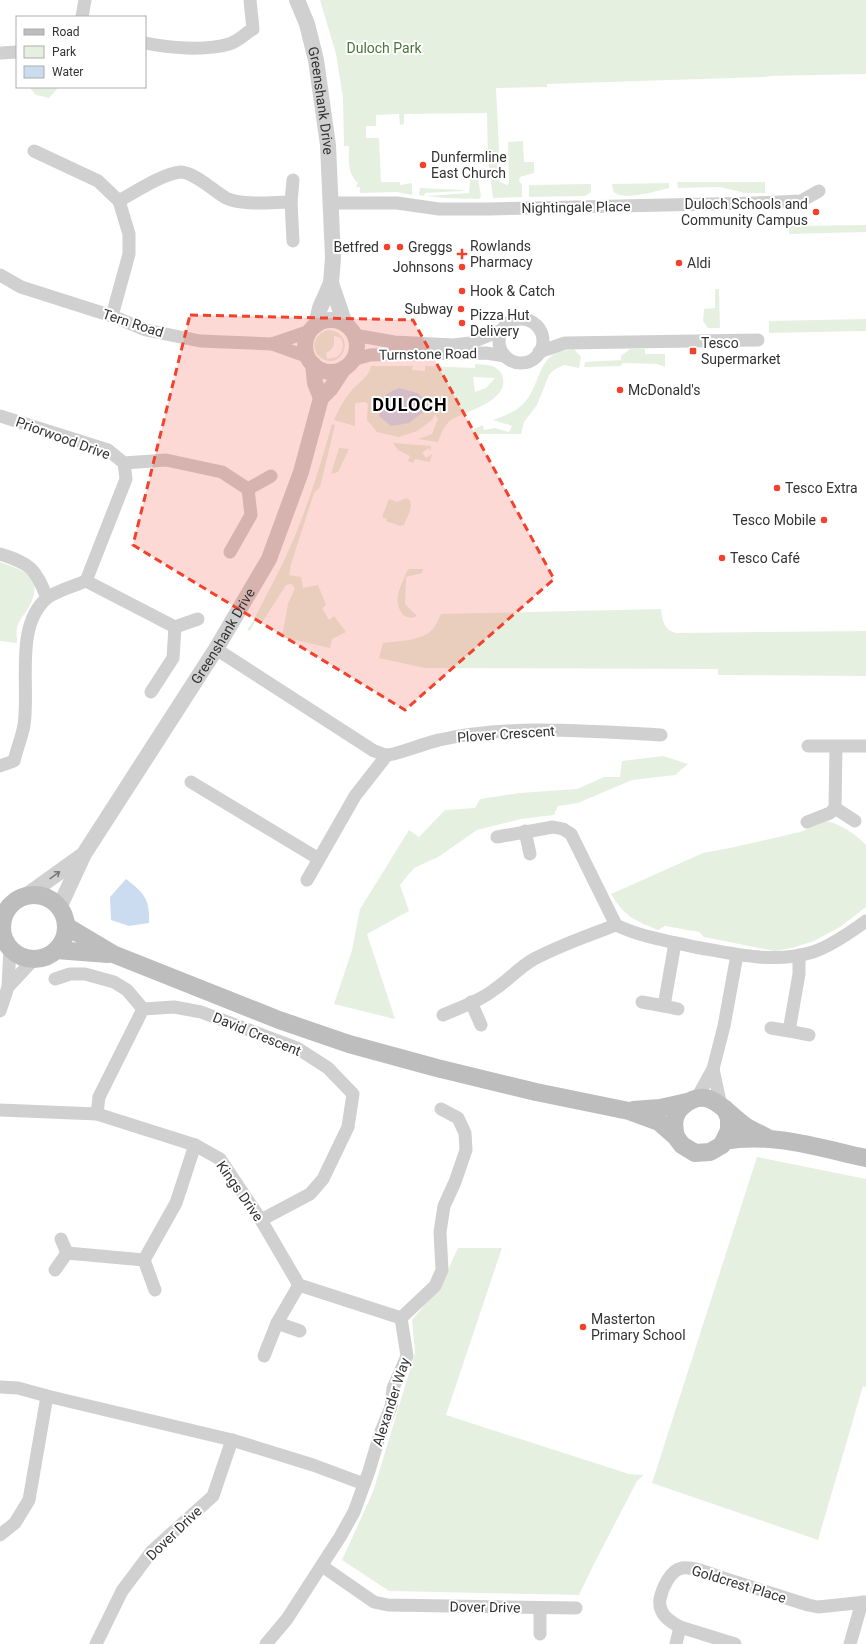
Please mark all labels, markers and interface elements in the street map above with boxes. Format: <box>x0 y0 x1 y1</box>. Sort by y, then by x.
legend <box>16 16 146 88</box>
text: Road <box>52 25 80 39</box>
park label: Duloch Park <box>346 40 422 56</box>
text: Park <box>52 45 77 59</box>
street label: Greenshank Drive <box>305 45 336 155</box>
text: Water <box>52 65 83 79</box>
place label: Dunfermline East Church <box>431 149 507 181</box>
marker: Dunfermline East Church <box>418 160 428 170</box>
place label: Duloch Schools and Community Campus <box>681 196 808 228</box>
street label: Nightingale Place <box>521 198 631 216</box>
marker: Duloch Schools and Community Campus <box>811 207 821 217</box>
place label: Rowlands Pharmacy <box>470 238 533 270</box>
place label: Betfred <box>333 239 379 255</box>
place label: Greggs <box>408 239 453 255</box>
marker: Betfred <box>382 242 392 252</box>
marker: Greggs <box>395 242 405 252</box>
marker: Rowlands Pharmacy <box>457 249 467 259</box>
place label: Aldi <box>687 255 711 271</box>
marker: Aldi <box>674 258 684 268</box>
place label: Johnsons <box>393 259 454 275</box>
marker: Johnsons <box>457 262 467 272</box>
place label: Hook & Catch <box>470 283 555 299</box>
marker: Hook & Catch <box>457 286 467 296</box>
place label: Subway <box>404 301 453 317</box>
marker: Subway <box>456 304 466 314</box>
street label: Tern Road <box>100 306 166 340</box>
place label: Pizza Hut Delivery <box>470 307 530 339</box>
marker: Pizza Hut Delivery <box>457 318 467 328</box>
place label: Tesco Supermarket <box>701 335 781 367</box>
street label: Turnstone Road <box>379 345 477 363</box>
marker: Tesco Supermarket <box>688 346 698 356</box>
place label: McDonald's <box>628 382 701 398</box>
marker: McDonald's <box>615 385 625 395</box>
district label: DULOCH <box>372 394 448 415</box>
street label: Priorwood Drive <box>14 414 112 462</box>
place label: Tesco Extra <box>785 480 858 496</box>
marker: Tesco Extra <box>772 483 782 493</box>
place label: Tesco Mobile <box>733 512 816 528</box>
marker: Tesco Mobile <box>819 515 829 525</box>
place label: Tesco Café <box>730 550 800 566</box>
marker: Tesco Café <box>717 553 727 563</box>
street label: Greenshank Drive <box>188 585 258 687</box>
street label: Plover Crescent <box>457 723 556 745</box>
one-way arrow <box>49 871 60 879</box>
street label: David Crescent <box>211 1009 304 1059</box>
street label: Kings Drive <box>213 1158 267 1224</box>
place label: Masterton Primary School <box>591 1311 686 1343</box>
marker: Masterton Primary School <box>578 1322 588 1332</box>
street label: Alexander Way <box>369 1355 413 1448</box>
street label: Dover Drive <box>143 1503 205 1563</box>
street label: Goldcrest Place <box>690 1562 788 1606</box>
street label: Dover Drive <box>449 1598 521 1616</box>

